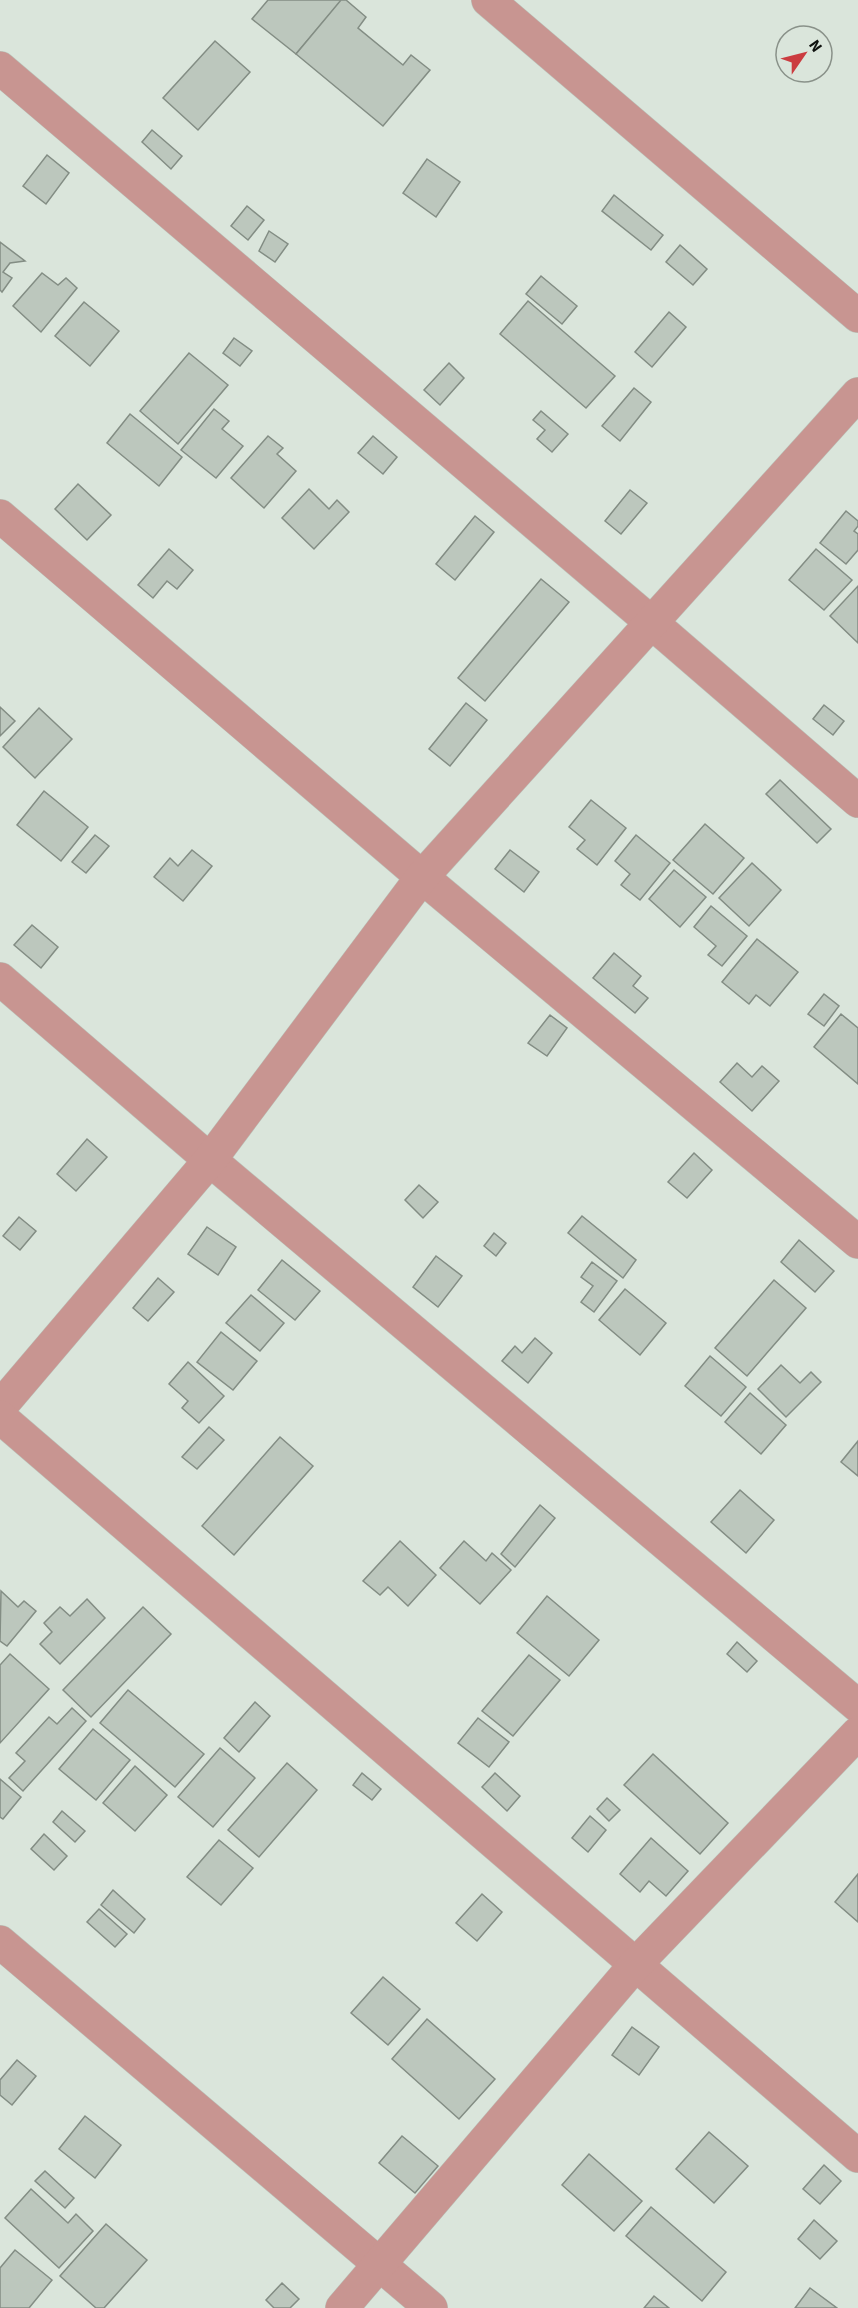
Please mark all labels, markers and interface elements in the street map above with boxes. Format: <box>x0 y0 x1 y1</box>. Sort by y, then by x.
north arrow <box>774 24 834 84</box>
text: N <box>803 35 828 57</box>

